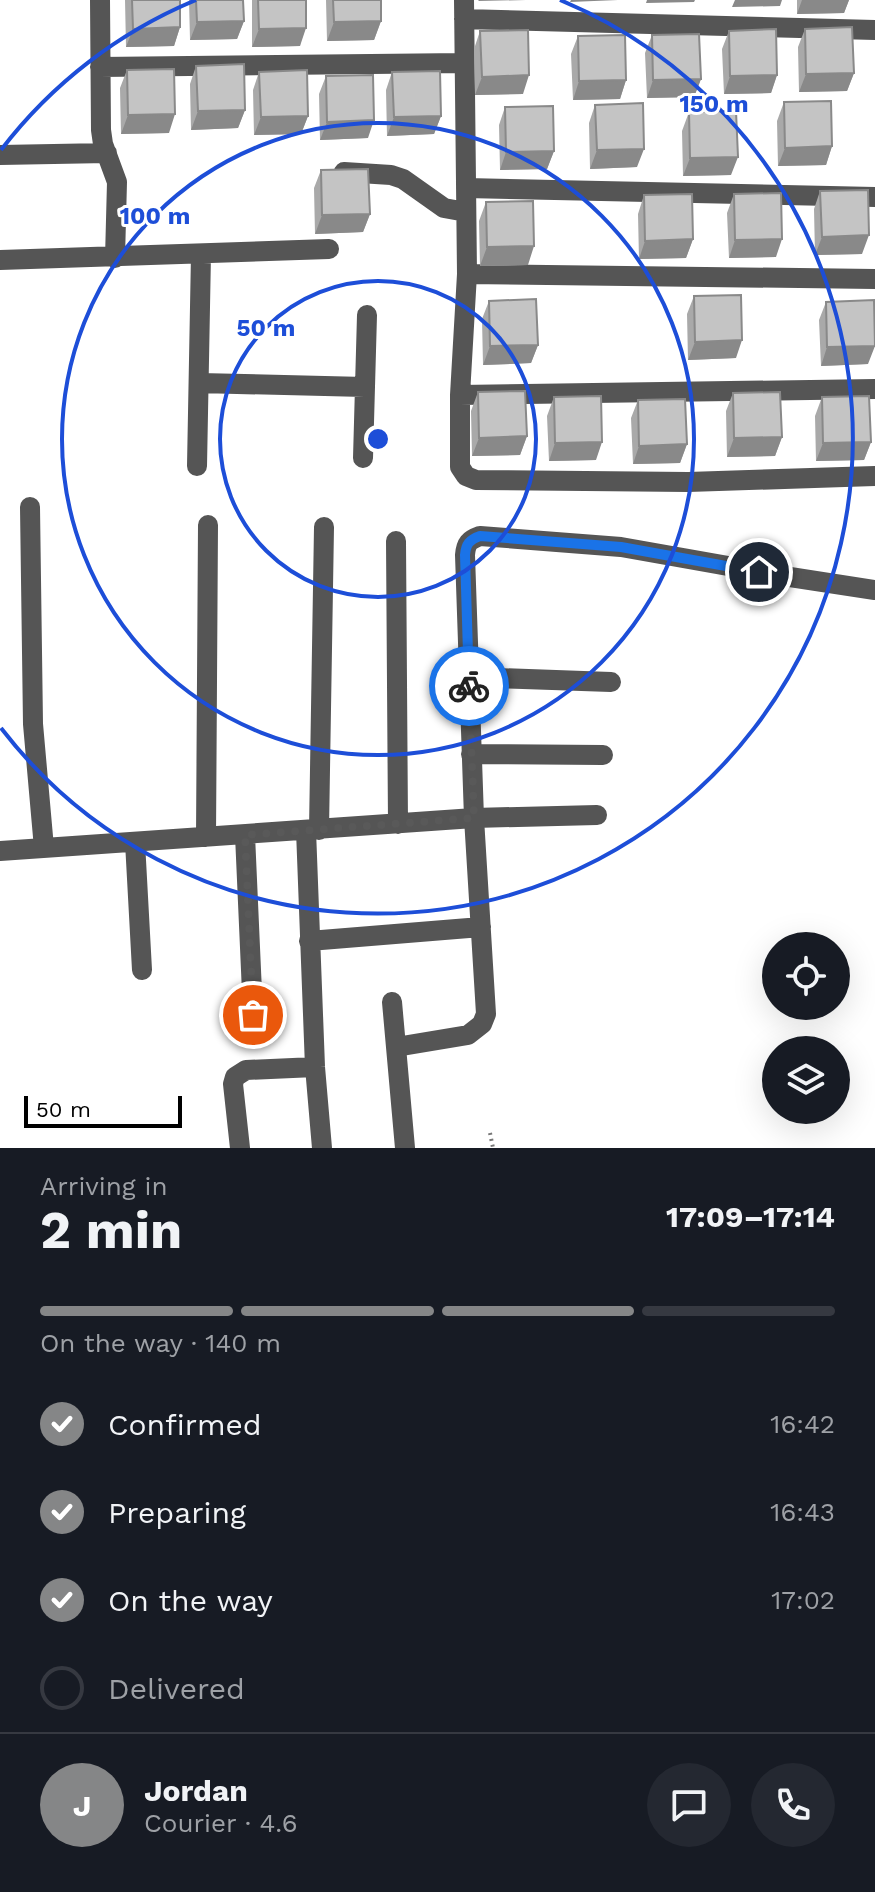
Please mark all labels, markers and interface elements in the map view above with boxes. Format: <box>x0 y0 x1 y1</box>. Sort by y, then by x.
text: 150 m <box>679 90 749 118</box>
text: 100 m <box>120 202 190 230</box>
text: 50 m <box>237 314 295 342</box>
centre of rings <box>364 425 392 453</box>
pin <box>725 538 793 606</box>
icon: home <box>737 550 781 594</box>
courier <box>429 646 509 726</box>
icon: bike <box>447 664 491 708</box>
map controls <box>762 932 850 1124</box>
button: locate <box>762 932 850 1020</box>
pin <box>219 981 287 1049</box>
icon: bag <box>231 993 275 1037</box>
button: layers <box>762 1036 850 1124</box>
scale bar <box>24 1092 182 1128</box>
text: 50 m <box>36 1097 91 1122</box>
text: Arriving in <box>40 1171 168 1201</box>
text: 17:09–17:14 <box>666 1199 835 1234</box>
text: 2 min <box>40 1200 182 1261</box>
text: On the way · 140 m <box>40 1328 281 1358</box>
icon: check <box>40 1402 84 1446</box>
text: Confirmed <box>108 1407 262 1442</box>
text: 16:42 <box>770 1409 835 1439</box>
icon: check <box>40 1490 84 1534</box>
text: Preparing <box>108 1495 246 1530</box>
text: 16:43 <box>770 1497 835 1527</box>
icon: check <box>40 1578 84 1622</box>
text: On the way <box>108 1583 273 1618</box>
text: 17:02 <box>771 1585 835 1615</box>
text: Delivered <box>108 1671 245 1706</box>
button: chat <box>647 1763 731 1847</box>
button: phone <box>751 1763 835 1847</box>
text: Jordan <box>144 1773 248 1808</box>
text: J <box>73 1788 91 1823</box>
text: Courier · 4.6 <box>144 1808 298 1838</box>

